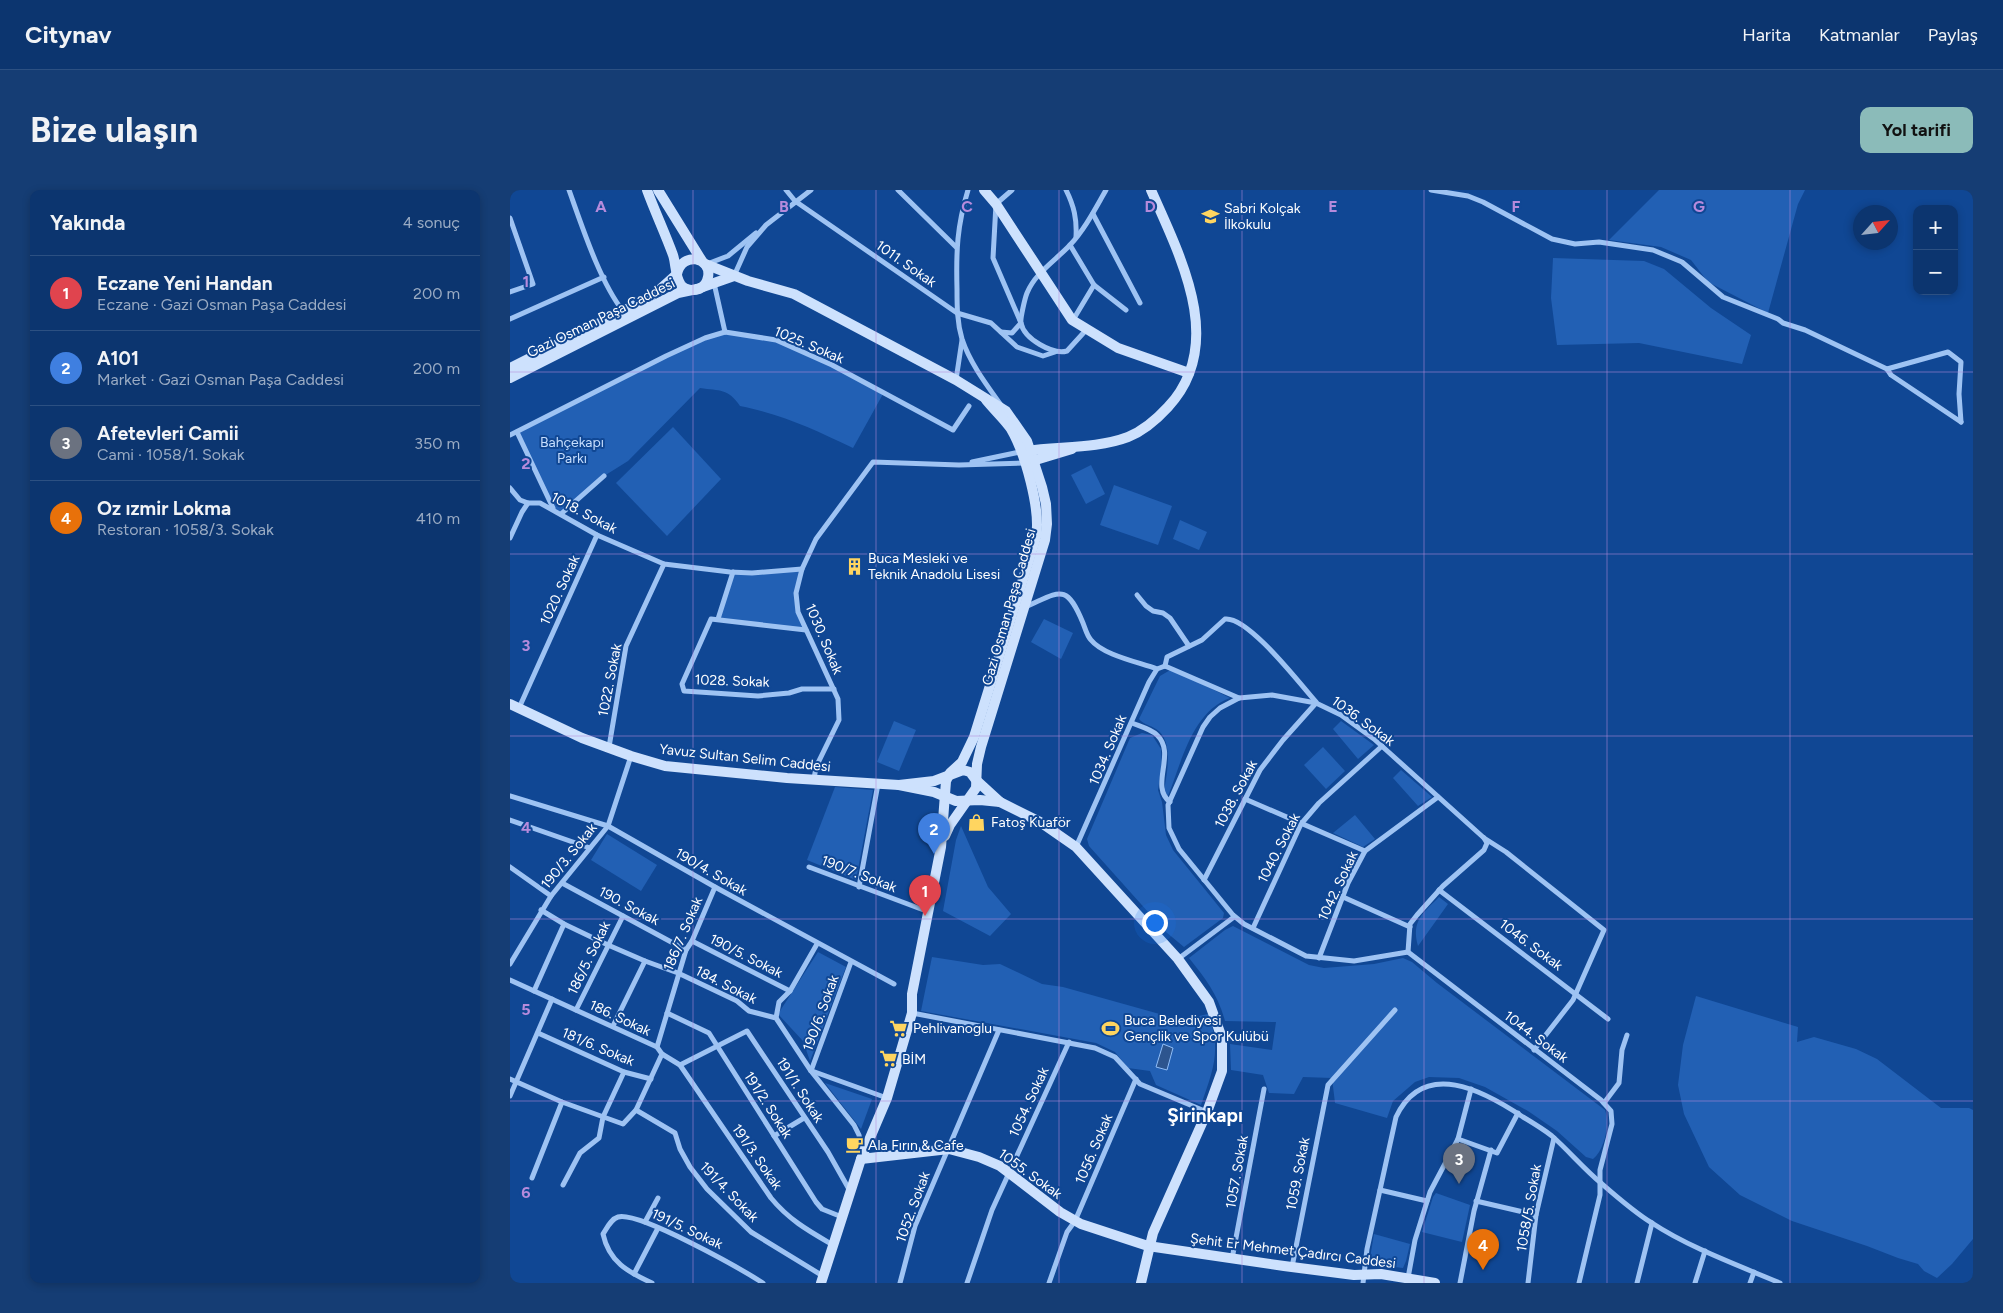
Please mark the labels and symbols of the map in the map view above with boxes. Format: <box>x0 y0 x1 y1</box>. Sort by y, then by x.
text: A <box>595 197 607 216</box>
text: B <box>779 197 789 216</box>
text: C <box>961 197 973 216</box>
text: D <box>1144 197 1156 216</box>
text: E <box>1328 197 1338 216</box>
text: F <box>1512 197 1521 216</box>
text: G <box>1693 197 1705 216</box>
place label: Sabri Kolçak İlkokulu <box>1224 200 1301 233</box>
north arrow <box>1853 205 1898 250</box>
school or university icon: Sabri Kolçak İlkokulu <box>1200 206 1220 226</box>
street label: 1011. Sokak <box>872 237 940 291</box>
text: 1 <box>523 272 529 291</box>
street label: Gazi Osman Paşa Caddesi <box>524 275 678 361</box>
street label: 1025. Sokak <box>771 323 847 367</box>
park label: Bahçekapı Parkı <box>540 434 604 467</box>
text: 2 <box>521 454 531 473</box>
street label: 1018. Sokak <box>548 488 620 538</box>
street label: Gazi Osman Paşa Caddesi <box>978 527 1040 687</box>
place label: Buca Mesleki ve Teknik Anadolu Lisesi <box>868 550 1000 583</box>
street label: 1020. Sokak <box>536 552 584 628</box>
building icon: Buca Mesleki ve Teknik Anadolu Lisesi <box>844 556 864 576</box>
street label: 1030. Sokak <box>802 601 847 677</box>
text: 3 <box>522 636 531 655</box>
street label: 1022. Sokak <box>595 642 625 718</box>
street label: 1028. Sokak <box>694 671 770 691</box>
street label: 1036. Sokak <box>1328 692 1398 750</box>
street label: 1034. Sokak <box>1086 712 1131 788</box>
street label: Yavuz Sultan Selim Caddesi <box>658 741 832 775</box>
street label: 1038. Sokak <box>1211 757 1261 831</box>
street label: 1040. Sokak <box>1254 810 1304 886</box>
shop icon: Fatoş Kuaför <box>967 812 987 832</box>
pin: 2 <box>918 813 950 854</box>
place label: Fatoş Kuaför <box>991 814 1071 831</box>
text: 4 <box>521 818 531 837</box>
street label: 190/3. Sokak <box>537 820 601 892</box>
street label: 190/4. Sokak <box>672 845 750 900</box>
street label: 1042. Sokak <box>1314 848 1362 924</box>
street label: 190/7. Sokak <box>819 852 899 896</box>
pin: 1 <box>909 875 941 916</box>
street label: 190. Sokak <box>596 883 662 929</box>
street label: 186/7. Sokak <box>660 894 706 974</box>
your location <box>1142 910 1168 936</box>
street label: 1046. Sokak <box>1496 916 1566 974</box>
street label: 186/5. Sokak <box>564 918 614 997</box>
street label: 190/5. Sokak <box>707 930 786 982</box>
street label: 184. Sokak <box>692 962 760 1008</box>
street label: 190/6. Sokak <box>799 972 843 1053</box>
street label: 186. Sokak <box>587 996 654 1040</box>
text: 5 <box>521 1000 531 1019</box>
street label: 1044. Sokak <box>1501 1007 1572 1067</box>
place label: Buca Belediyesi Gençlik ve Spor Kulübü <box>1124 1012 1269 1045</box>
supermarket icon: Pehlivanoglu <box>889 1018 909 1038</box>
sports icon: Buca Belediyesi Gençlik ve Spor Kulübü <box>1100 1018 1120 1038</box>
place label: Pehlivanoglu <box>913 1020 992 1037</box>
street label: 181/6. Sokak <box>559 1024 637 1070</box>
supermarket icon: BİM <box>878 1049 898 1069</box>
place label: BİM <box>902 1051 926 1068</box>
street label: 191/1. Sokak <box>773 1054 827 1126</box>
street label: 1054. Sokak <box>1005 1064 1053 1140</box>
street label: 191/2. Sokak <box>740 1068 796 1142</box>
district label: Şirinkapı <box>1167 1104 1243 1127</box>
street label: 1056. Sokak <box>1072 1111 1116 1187</box>
street label: 191/3. Sokak <box>728 1121 786 1193</box>
street label: 1057. Sokak <box>1222 1134 1252 1210</box>
cafe icon: Ala Fırın & Cafe <box>844 1135 864 1155</box>
street label: 1059. Sokak <box>1283 1136 1313 1212</box>
place label: Ala Fırın & Cafe <box>868 1137 964 1154</box>
pin: 3 <box>1443 1143 1475 1184</box>
street label: 1055. Sokak <box>995 1145 1065 1203</box>
street label: 191/4. Sokak <box>696 1158 762 1226</box>
street label: 1058/5. Sokak <box>1513 1163 1545 1253</box>
street label: 1052. Sokak <box>892 1169 934 1245</box>
text: 6 <box>521 1183 531 1202</box>
street label: 191/5. Sokak <box>649 1205 726 1253</box>
pin: 4 <box>1467 1229 1499 1270</box>
street label: Şehit Er Mehmet Çadırcı Caddesi <box>1189 1230 1397 1272</box>

